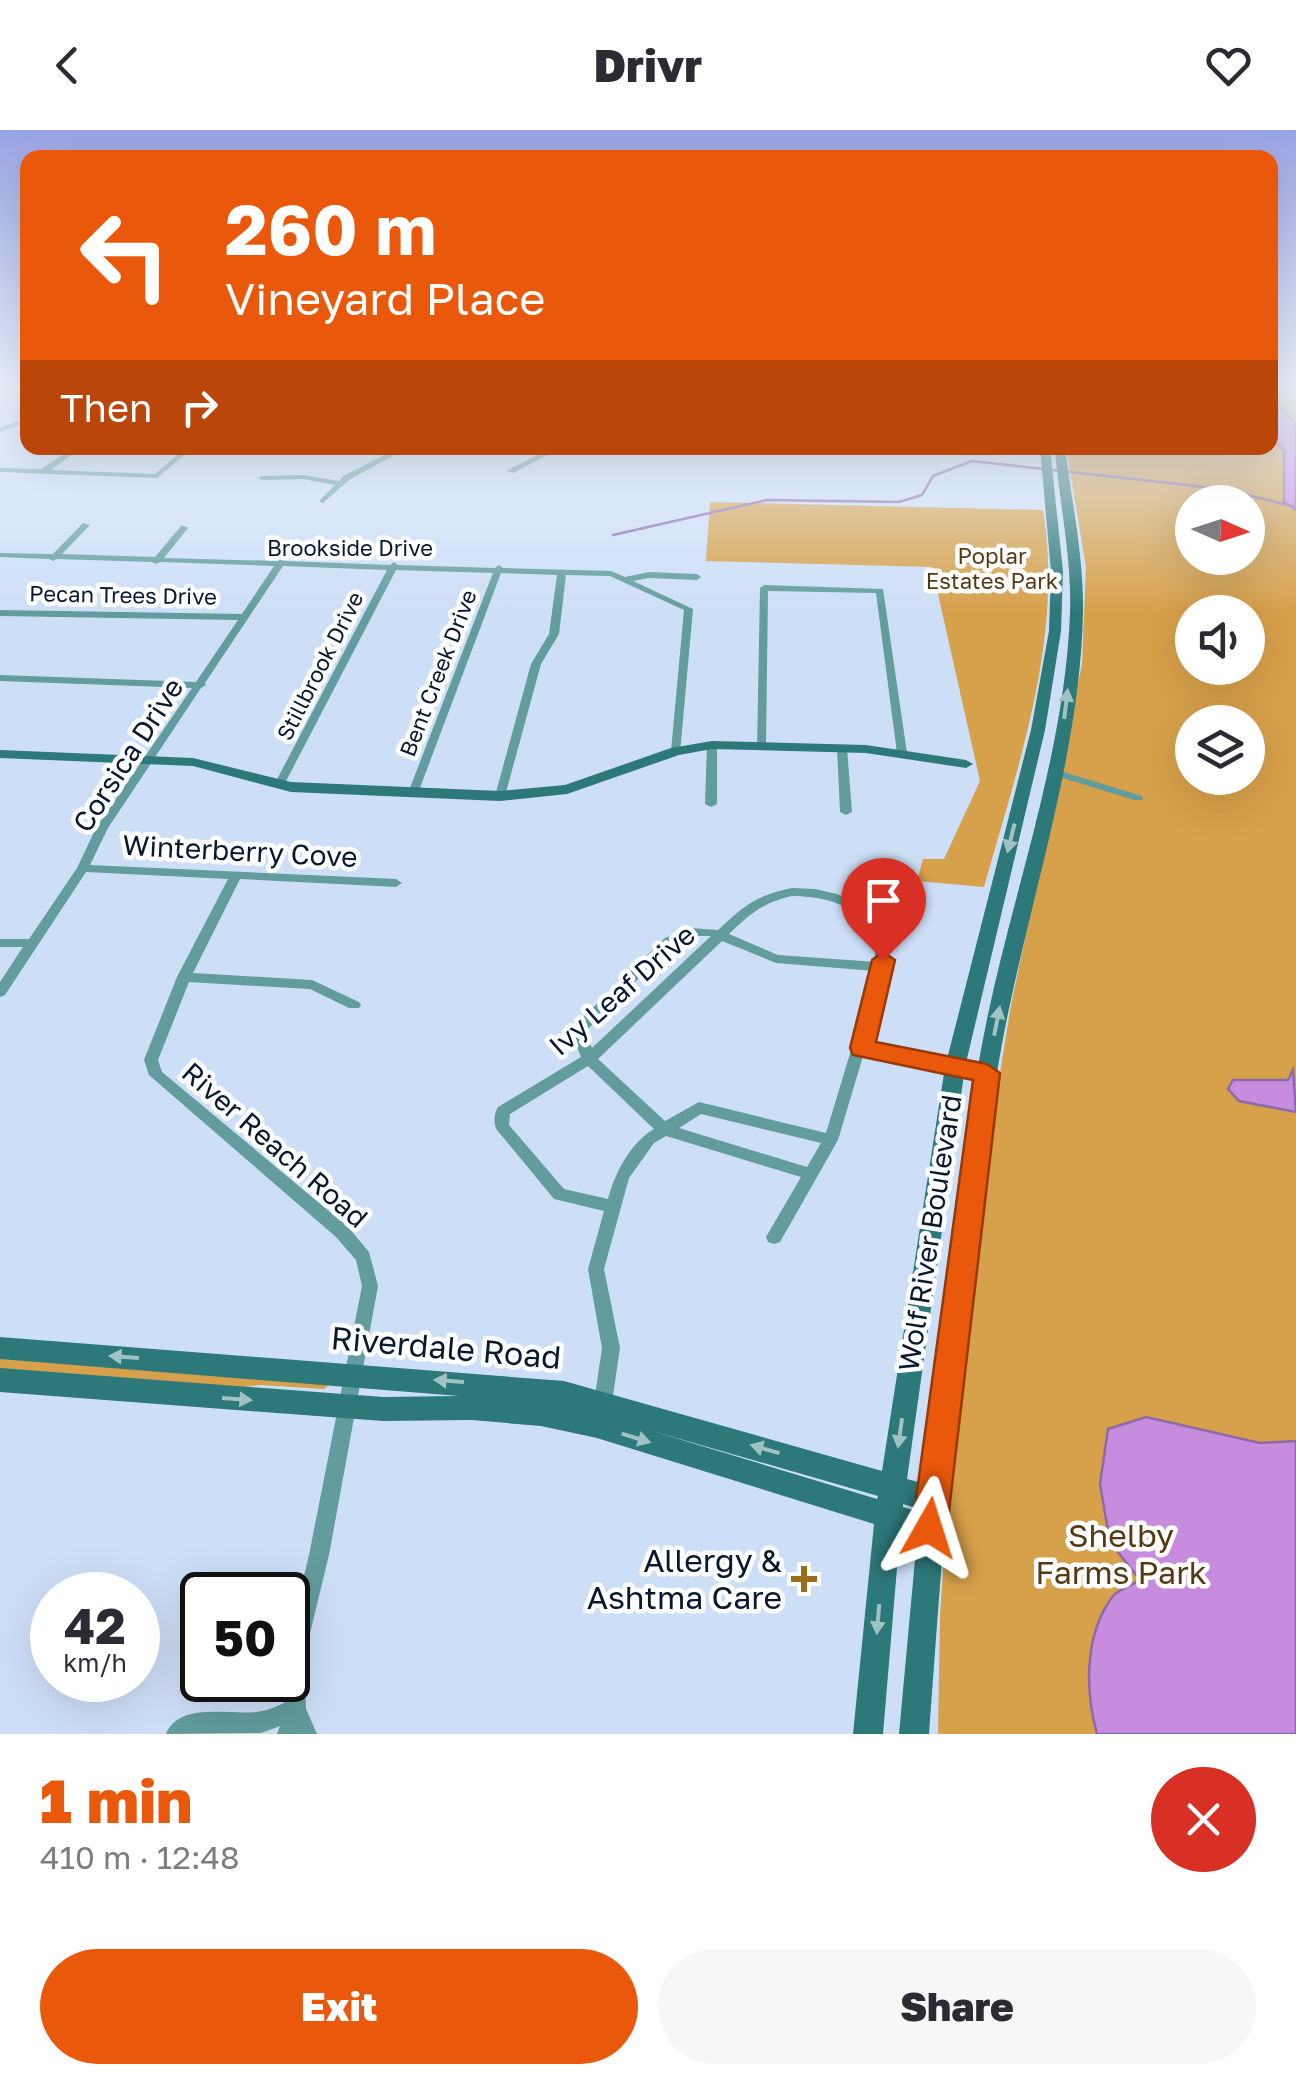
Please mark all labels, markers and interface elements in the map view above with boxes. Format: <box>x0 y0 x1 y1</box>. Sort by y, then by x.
icon: back <box>40 38 95 93</box>
text: Drivr <box>594 38 702 92</box>
icon: heart <box>1201 38 1256 93</box>
text: 260 m <box>225 186 436 270</box>
icon: left <box>60 190 190 320</box>
text: Vineyard Place <box>225 271 545 325</box>
icon: right <box>172 380 227 435</box>
text: Then <box>60 385 152 430</box>
north arrow <box>1175 485 1265 575</box>
map controls <box>1175 485 1265 795</box>
street label: Brookside Drive <box>267 534 433 561</box>
park label: Poplar Estates Park <box>926 542 1058 594</box>
street label: Pecan Trees Drive <box>29 579 217 610</box>
street label: Bent Creek Drive <box>393 586 482 760</box>
street label: Stillbrook Drive <box>270 587 369 745</box>
button: sound <box>1175 595 1265 685</box>
street label: Corsica Drive <box>66 672 190 838</box>
one-way arrow <box>1058 687 1074 719</box>
button: layers <box>1175 705 1265 795</box>
one-way arrow <box>1003 823 1018 854</box>
street label: Winterberry Cove <box>122 828 358 873</box>
pin <box>841 858 926 961</box>
icon: arrive <box>856 873 911 928</box>
street label: Ivy Leaf Drive <box>542 917 701 1062</box>
one-way arrow <box>990 1005 1005 1036</box>
street label: River Reach Road <box>176 1055 375 1234</box>
street label: Wolf River Boulevard <box>891 1092 968 1373</box>
street label: Riverdale Road <box>329 1318 563 1376</box>
one-way arrow <box>108 1349 140 1365</box>
one-way arrow <box>432 1372 464 1388</box>
one-way arrow <box>221 1391 253 1407</box>
one-way arrow <box>891 1417 907 1449</box>
one-way arrow <box>621 1432 651 1447</box>
one-way arrow <box>749 1441 780 1457</box>
position arrow <box>877 1476 981 1580</box>
park label: Shelby Farms Park <box>1035 1516 1207 1591</box>
place label: Allergy & Ashtma Care <box>587 1541 783 1616</box>
marker: Allergy & Ashtma Care <box>791 1566 817 1592</box>
speed limit sign: 50 <box>180 1572 310 1702</box>
text: 42 <box>64 1595 126 1655</box>
one-way arrow <box>870 1604 886 1636</box>
text: km/h <box>63 1647 127 1678</box>
text: 1 min <box>40 1764 192 1836</box>
button: close <box>1151 1767 1256 1872</box>
text: 410 m · 12:48 <box>40 1838 240 1876</box>
button: Exit <box>40 1949 638 2064</box>
button: Share <box>658 1949 1256 2064</box>

